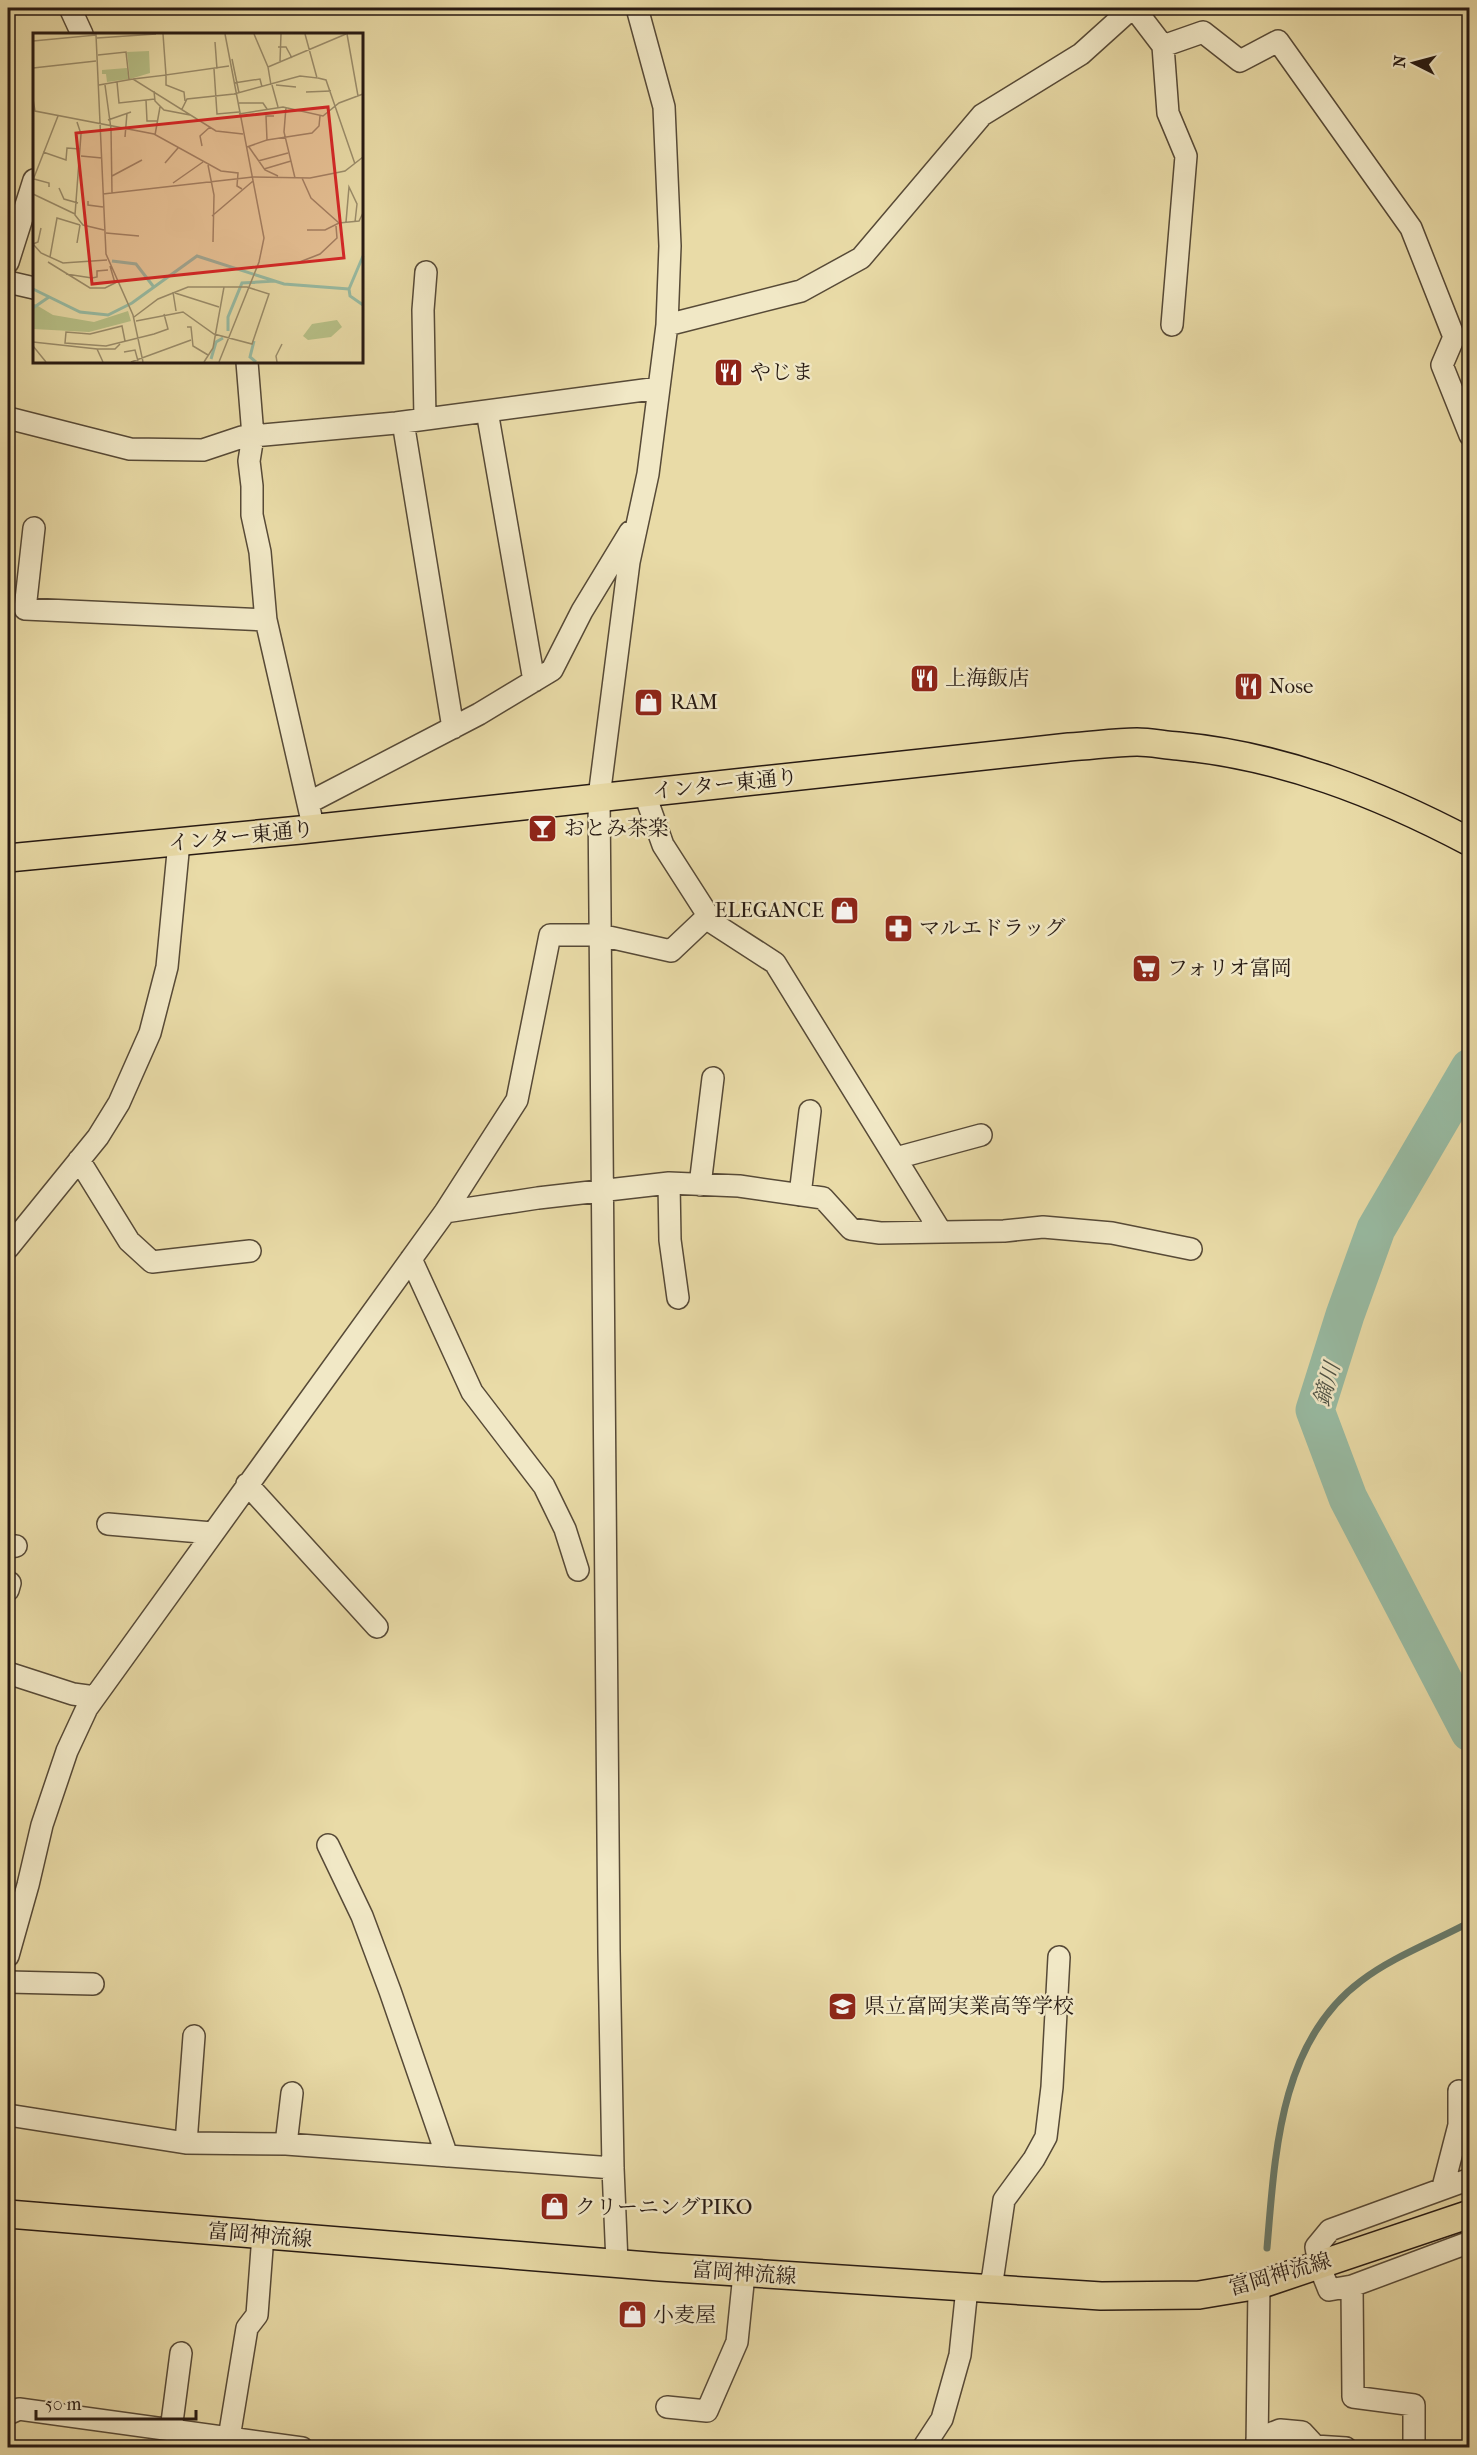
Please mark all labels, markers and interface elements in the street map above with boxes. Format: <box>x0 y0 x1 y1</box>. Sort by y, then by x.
inset map <box>33 33 363 363</box>
north arrow <box>1384 33 1444 93</box>
text: N <box>1389 54 1410 69</box>
restaurant icon: やじま <box>713 356 745 388</box>
place label: やじま <box>750 360 813 384</box>
restaurant icon: 上海飯店 <box>908 662 940 694</box>
place label: 上海飯店 <box>945 666 1029 690</box>
restaurant icon: Nose <box>1232 670 1264 702</box>
place label: Nose <box>1269 674 1313 698</box>
shop icon: RAM <box>633 686 665 718</box>
place label: RAM <box>670 690 718 714</box>
street label: インター東通り <box>651 764 799 804</box>
bar icon: おとみ茶楽 <box>527 812 559 844</box>
street label: インター東通り <box>167 816 315 856</box>
place label: おとみ茶楽 <box>564 816 669 840</box>
shop icon: ELEGANCE <box>829 894 861 926</box>
place label: ELEGANCE <box>715 898 824 922</box>
pharmacy icon: マルエドラッグ <box>882 912 914 944</box>
place label: マルエドラッグ <box>919 916 1066 940</box>
supermarket icon: フォリオ富岡 <box>1130 952 1162 984</box>
place label: フォリオ富岡 <box>1167 956 1292 980</box>
water label: 鏑川 <box>1308 1358 1346 1409</box>
school or university icon: 県立富岡実業高等学校 <box>827 1990 859 2022</box>
place label: 県立富岡実業高等学校 <box>864 1994 1074 2018</box>
shop icon: クリーニングPIKO <box>538 2191 570 2223</box>
place label: クリーニングPIKO <box>575 2195 752 2219</box>
street label: 富岡神流線 <box>207 2218 313 2252</box>
street label: 富岡神流線 <box>1226 2248 1334 2300</box>
street label: 富岡神流線 <box>691 2257 797 2289</box>
shop icon: 小麦屋 <box>616 2299 648 2331</box>
place label: 小麦屋 <box>653 2303 716 2327</box>
scale bar <box>36 2383 196 2421</box>
text: 50 m <box>45 2394 82 2415</box>

